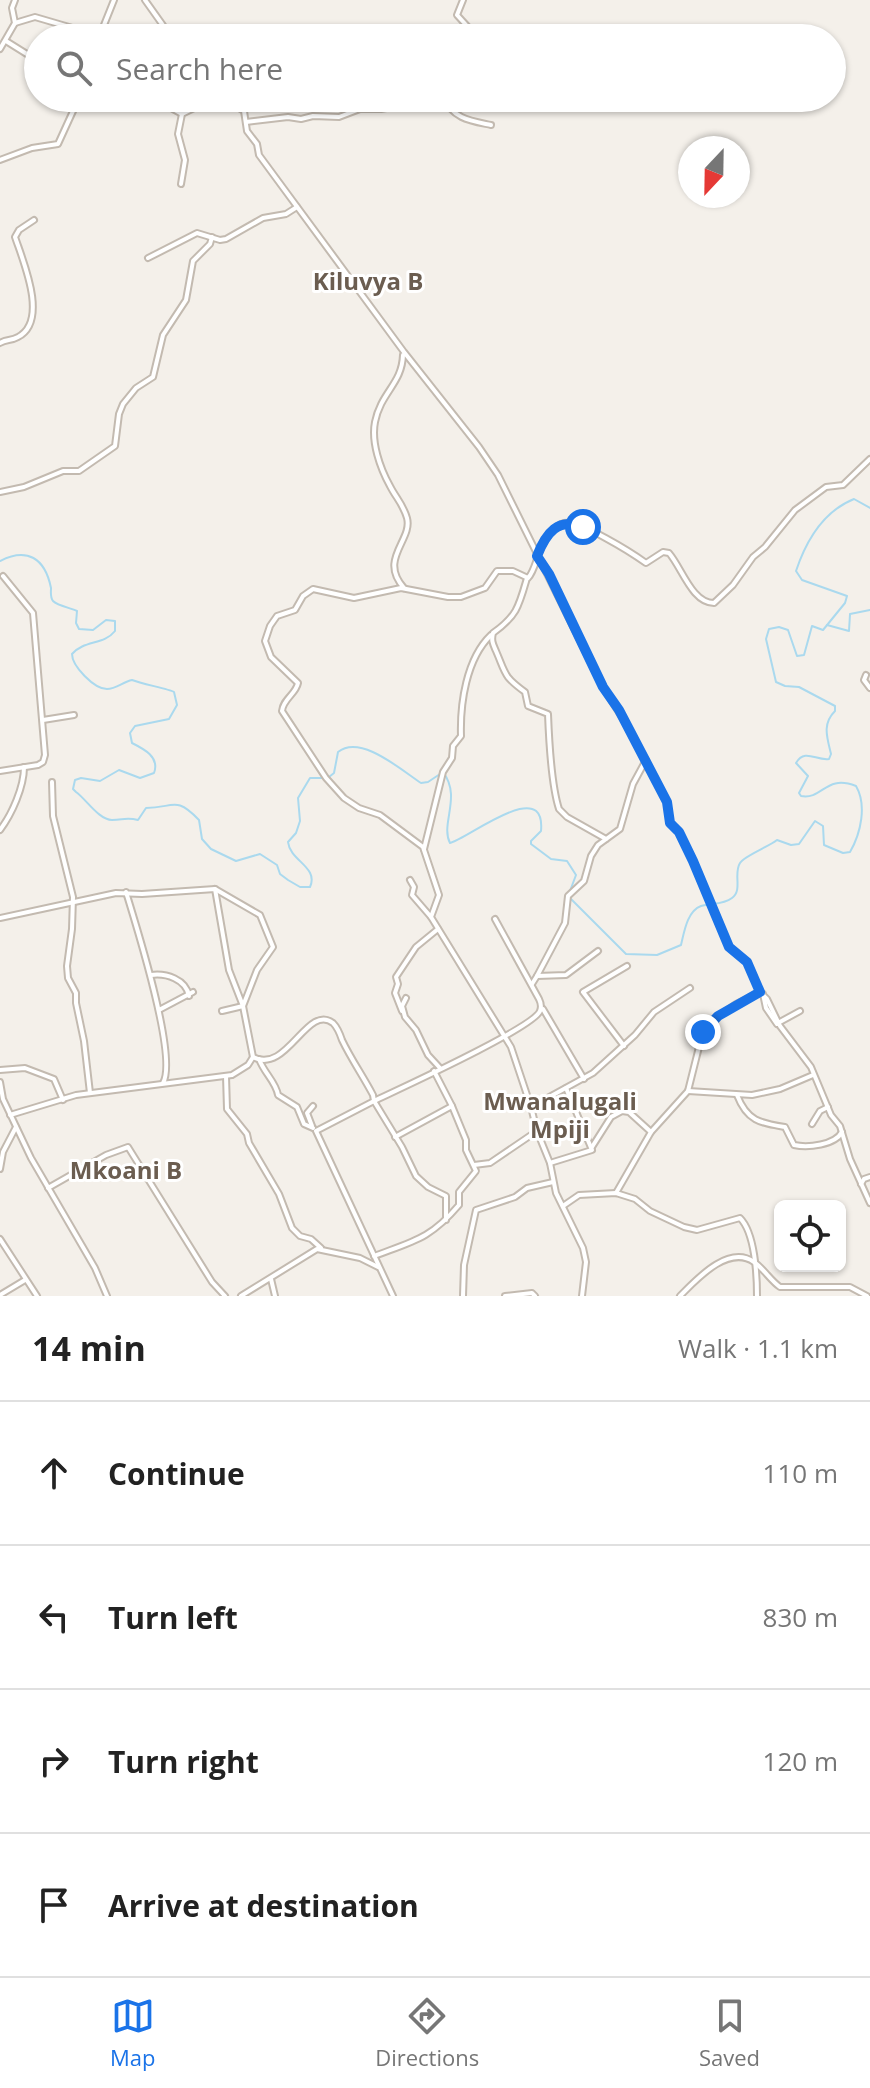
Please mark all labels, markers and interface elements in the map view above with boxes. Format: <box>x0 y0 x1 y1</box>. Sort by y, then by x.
search box <box>24 24 846 112</box>
icon: search <box>52 46 96 90</box>
text: Search here <box>116 48 283 89</box>
north arrow <box>678 136 750 208</box>
district label: Kiluvya B <box>313 264 423 297</box>
route start <box>565 509 601 545</box>
route end <box>685 1014 721 1050</box>
district label: Mwanalugali Mpiji <box>483 1084 637 1145</box>
district label: Mkoani B <box>70 1153 182 1186</box>
map controls <box>774 1200 846 1272</box>
button: locate <box>774 1200 846 1272</box>
text: 14 min <box>32 1325 146 1371</box>
text: Walk · 1.1 km <box>678 1330 838 1366</box>
icon: ahead <box>32 1451 76 1495</box>
text: Continue <box>108 1453 245 1494</box>
text: 110 m <box>763 1455 838 1491</box>
icon: left <box>32 1595 76 1639</box>
text: Turn left <box>108 1597 238 1638</box>
text: 830 m <box>763 1599 838 1635</box>
icon: right <box>32 1739 76 1783</box>
text: Turn right <box>108 1741 259 1782</box>
text: 120 m <box>763 1743 838 1779</box>
icon: arrive <box>32 1883 76 1927</box>
text: Arrive at destination <box>108 1885 419 1926</box>
tab: Map <box>110 1994 155 2072</box>
tab: Directions <box>375 1994 479 2072</box>
tab: Saved <box>699 1994 760 2072</box>

